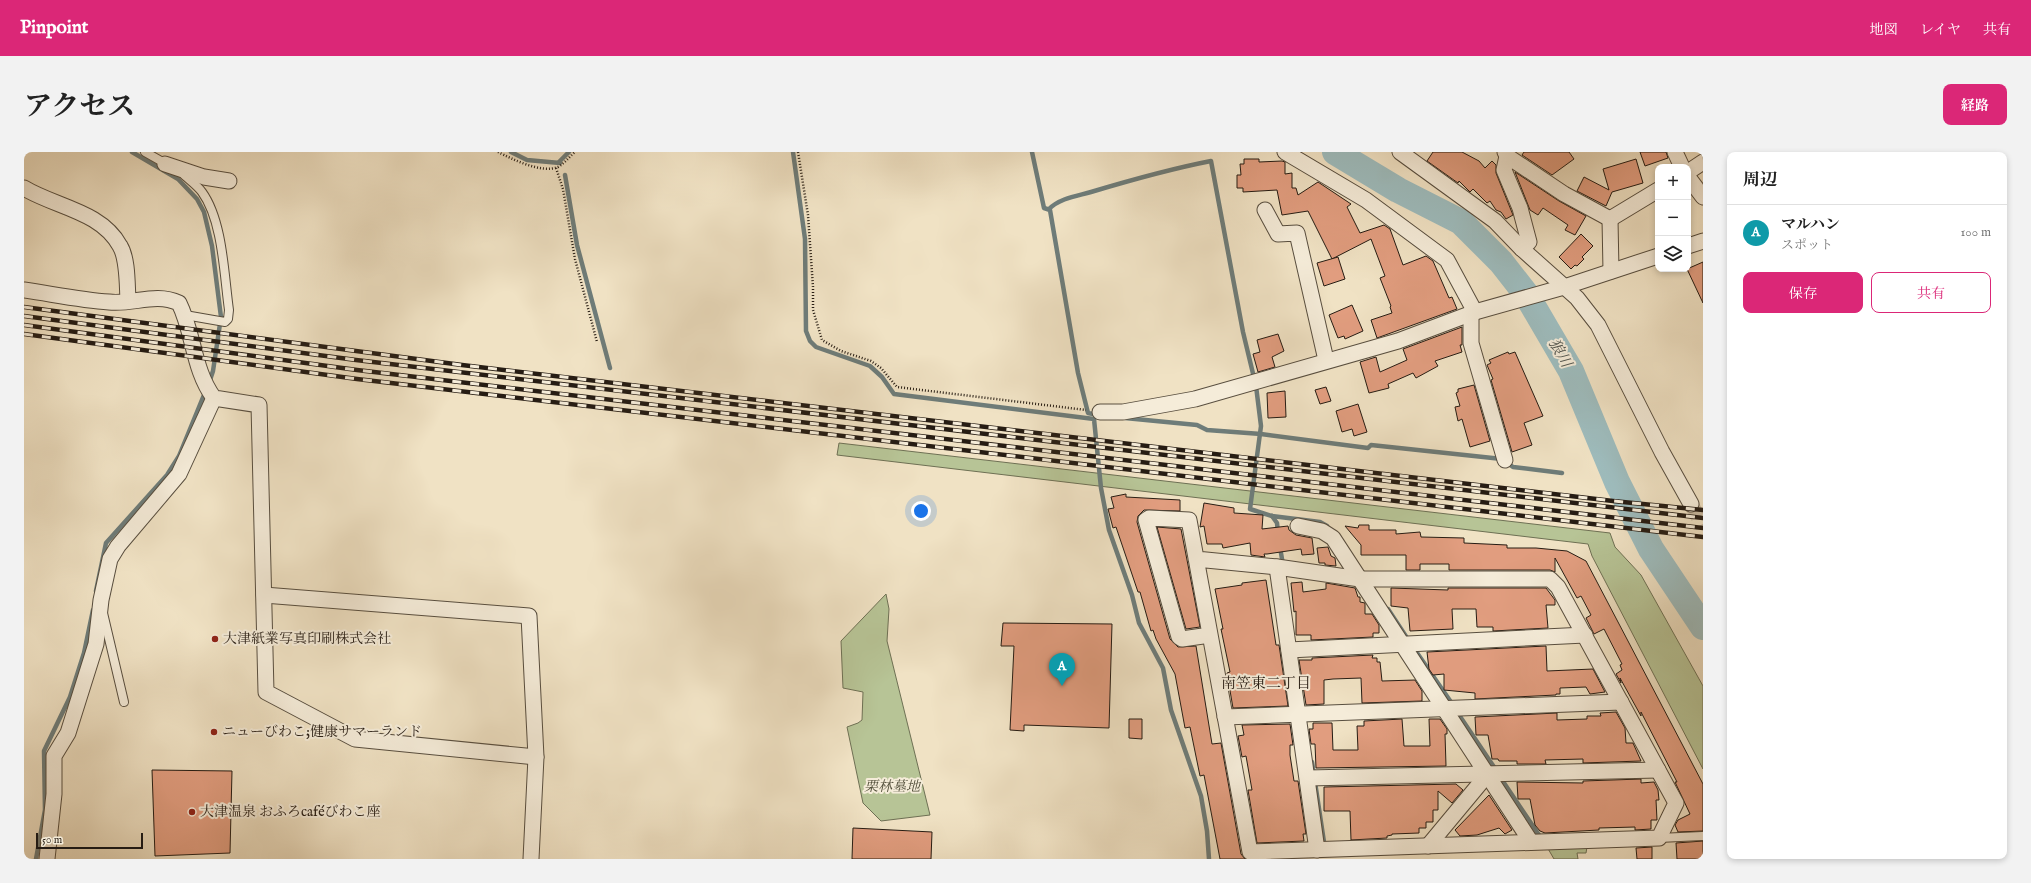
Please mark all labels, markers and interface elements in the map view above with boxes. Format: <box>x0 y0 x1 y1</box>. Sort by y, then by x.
text: Pinpoint <box>20 16 88 40</box>
text: 地図 <box>1870 21 1898 39</box>
text: レイヤ <box>1920 21 1961 39</box>
text: 共有 <box>1983 21 2011 39</box>
button: 経路 <box>1943 84 2007 125</box>
text: アクセス <box>24 90 135 125</box>
map controls <box>1655 164 1691 272</box>
button: + <box>1655 164 1691 200</box>
text: 周辺 <box>1743 170 1777 191</box>
button: − <box>1655 200 1691 236</box>
text: マルハン <box>1781 215 1840 234</box>
text: A <box>1752 224 1760 241</box>
text: 100 m <box>1961 224 1991 241</box>
button: layers <box>1655 236 1691 272</box>
text: スポット <box>1781 237 1833 254</box>
button: 保存 <box>1743 272 1863 313</box>
button: 共有 <box>1871 272 1991 313</box>
water label: 狼川 <box>1544 335 1577 372</box>
your location <box>911 501 931 521</box>
place label: 大津紙業写真印刷株式会社 <box>223 630 391 648</box>
marker: 大津紙業写真印刷株式会社 <box>210 634 220 644</box>
pin: A <box>1049 653 1075 686</box>
district label: 南笠東二丁目 <box>1221 674 1311 693</box>
place label: ニューびわこ;健康サマーランド <box>222 723 422 741</box>
marker: ニューびわこ;健康サマーランド <box>209 727 219 737</box>
park label: 栗林墓地 <box>864 778 922 796</box>
place label: 大津温泉 おふろcaféびわこ座 <box>200 803 381 821</box>
marker: 大津温泉 おふろcaféびわこ座 <box>187 807 197 817</box>
scale bar <box>36 831 143 850</box>
text: 50 m <box>42 833 62 847</box>

